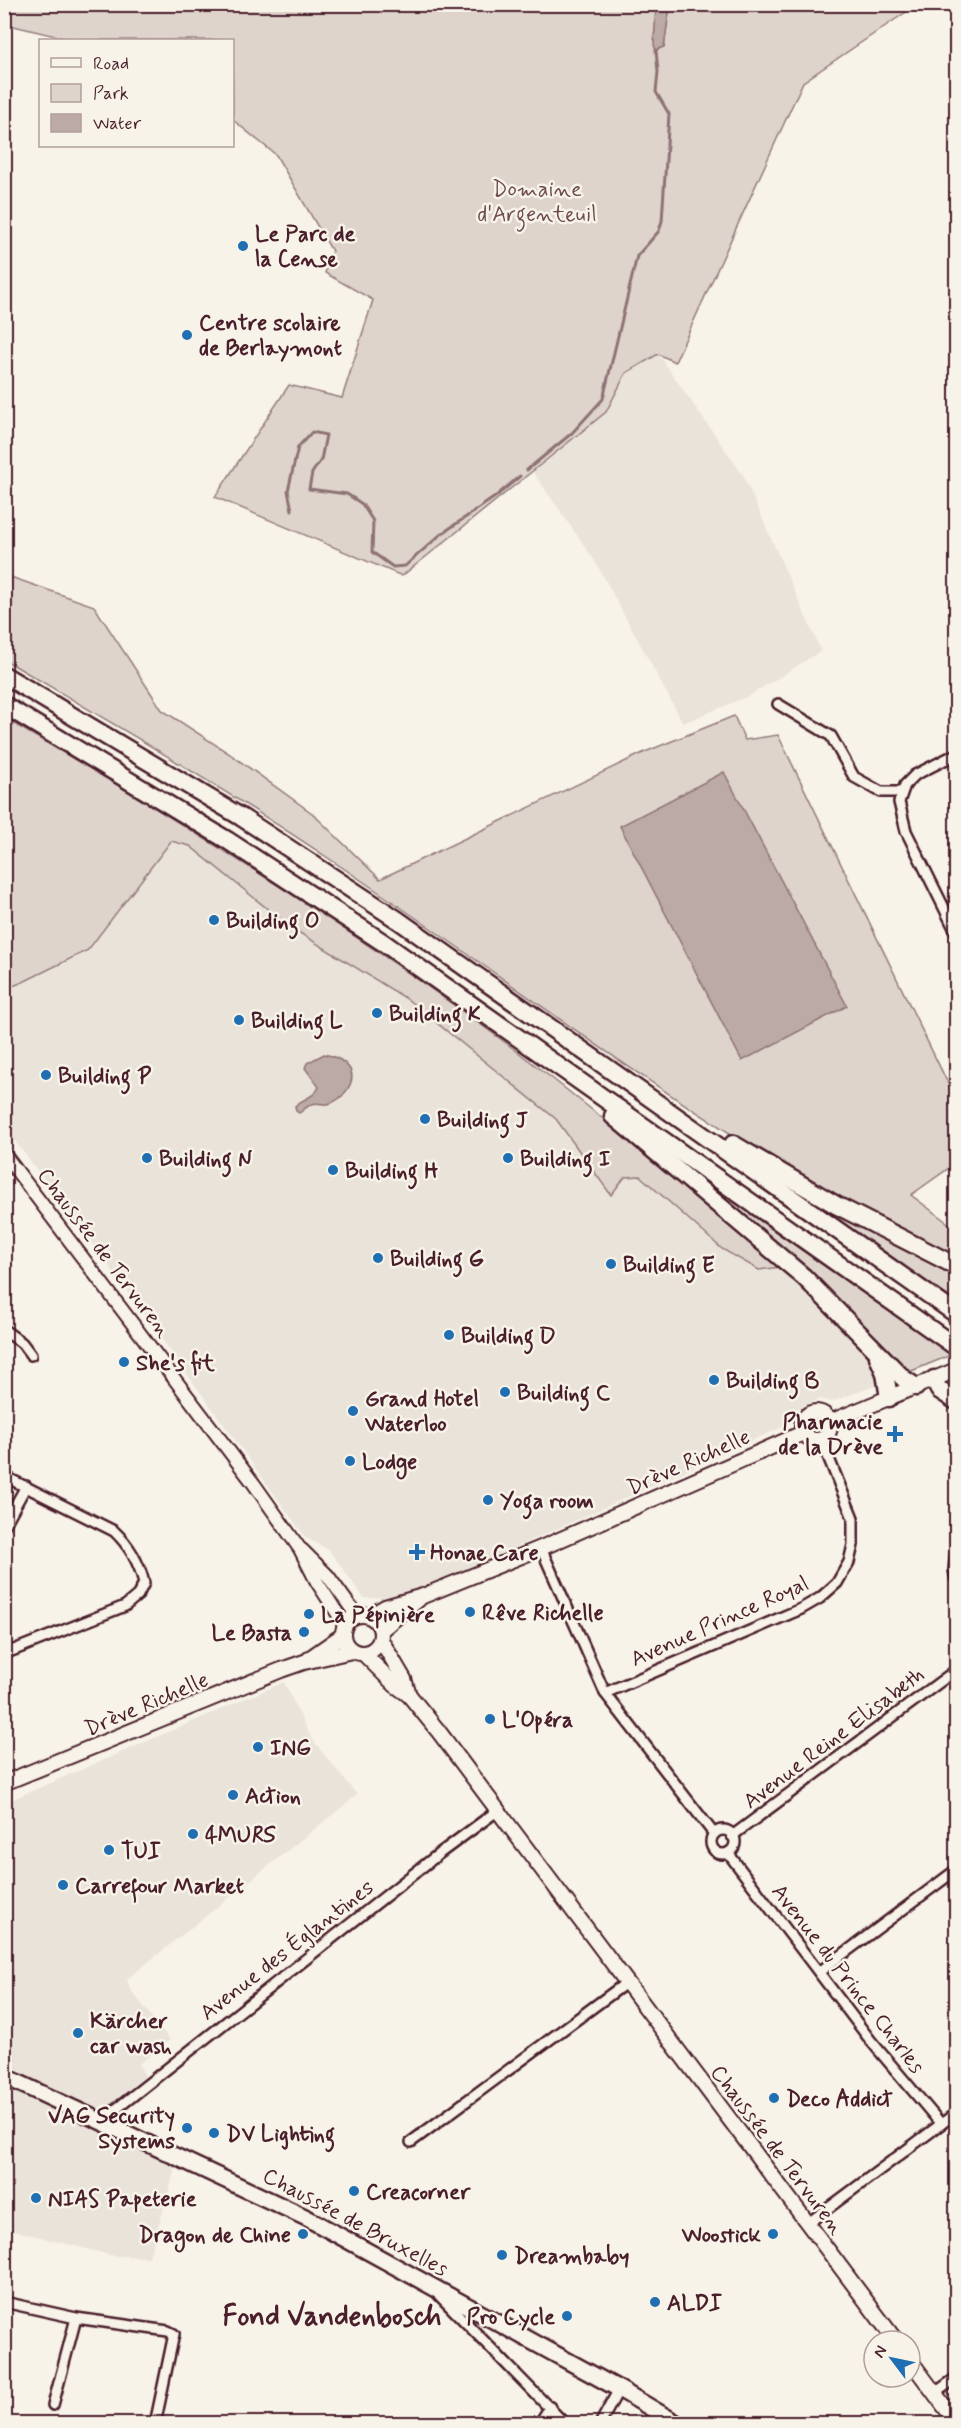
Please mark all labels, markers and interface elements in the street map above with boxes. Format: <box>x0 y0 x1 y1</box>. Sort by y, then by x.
legend <box>39 39 234 147</box>
text: Road <box>93 52 129 76</box>
text: Park <box>93 82 129 106</box>
text: Water <box>93 112 142 136</box>
park label: Domaine d'Argenteuil <box>477 176 597 232</box>
place label: Le Parc de la Cense <box>255 221 355 274</box>
marker: Le Parc de la Cense <box>236 239 250 253</box>
place label: Centre scolaire de Berlaymont <box>199 310 342 363</box>
marker: Centre scolaire de Berlaymont <box>180 328 194 342</box>
place label: Building O <box>226 908 320 940</box>
marker: Building O <box>207 913 221 927</box>
place label: Building K <box>389 1001 481 1033</box>
marker: Building K <box>370 1006 384 1020</box>
place label: Building L <box>251 1008 343 1040</box>
marker: Building L <box>232 1013 246 1027</box>
place label: Building P <box>58 1063 152 1095</box>
marker: Building P <box>39 1068 53 1082</box>
place label: Building J <box>437 1107 528 1139</box>
marker: Building J <box>418 1112 432 1126</box>
place label: Building N <box>159 1146 253 1178</box>
place label: Building I <box>520 1146 610 1178</box>
marker: Building N <box>140 1151 154 1165</box>
marker: Building I <box>501 1151 515 1165</box>
place label: Building H <box>345 1158 439 1190</box>
street label: Chaussée de Tervuren <box>30 1163 177 1344</box>
marker: Building H <box>326 1163 340 1177</box>
place label: Building G <box>390 1246 484 1278</box>
marker: Building G <box>371 1251 385 1265</box>
place label: Building E <box>623 1252 715 1284</box>
marker: Building E <box>604 1257 618 1271</box>
place label: Building D <box>461 1323 556 1355</box>
marker: Building D <box>442 1328 456 1342</box>
place label: She's fit <box>136 1350 216 1378</box>
marker: She's fit <box>117 1355 131 1369</box>
place label: Building B <box>726 1368 820 1400</box>
marker: Building B <box>707 1373 721 1387</box>
place label: Building C <box>517 1380 611 1412</box>
marker: Building C <box>498 1385 512 1399</box>
place label: Grand Hotel Waterloo <box>364 1386 479 1439</box>
marker: Grand Hotel Waterloo <box>346 1404 360 1418</box>
place label: Pharmacie de la Drève <box>778 1409 883 1462</box>
street label: Drève Richelle <box>623 1423 755 1502</box>
marker: Pharmacie de la Drève <box>888 1427 902 1441</box>
place label: Lodge <box>362 1449 417 1480</box>
marker: Lodge <box>343 1454 357 1468</box>
place label: Yoga room <box>500 1488 594 1520</box>
marker: Yoga room <box>481 1493 495 1507</box>
place label: Honae Care <box>430 1540 539 1568</box>
marker: Honae Care <box>408 1543 426 1561</box>
street label: Avenue Prince Royal <box>626 1570 813 1674</box>
place label: Rêve Richelle <box>482 1600 604 1628</box>
place label: La Pépinière <box>321 1602 435 1630</box>
marker: Rêve Richelle <box>463 1605 477 1619</box>
marker: La Pépinière <box>302 1607 316 1621</box>
place label: Le Basta <box>211 1620 292 1648</box>
marker: Le Basta <box>297 1625 311 1639</box>
street label: Avenue Reine Elisabeth <box>738 1661 930 1816</box>
street label: Drève Richelle <box>81 1666 213 1743</box>
place label: L'Opéra <box>502 1707 573 1735</box>
marker: L'Opéra <box>483 1712 497 1726</box>
place label: ING <box>270 1735 311 1763</box>
marker: ING <box>251 1740 265 1754</box>
place label: Action <box>245 1783 301 1811</box>
marker: Action <box>226 1788 240 1802</box>
place label: 4MURS <box>205 1822 276 1850</box>
marker: 4MURS <box>186 1827 200 1841</box>
place label: TUI <box>121 1838 161 1866</box>
marker: TUI <box>102 1843 116 1857</box>
place label: Carrefour Market <box>75 1873 244 1903</box>
street label: Avenue des Églantines <box>194 1873 381 2028</box>
marker: Carrefour Market <box>56 1878 70 1892</box>
street label: Avenue du Prince Charles <box>765 1879 930 2080</box>
place label: Kärcher car wash <box>90 2008 172 2061</box>
marker: Kärcher car wash <box>71 2026 85 2040</box>
street label: Chaussée de Tervuren <box>703 2060 850 2241</box>
place label: Deco Addict <box>786 2086 893 2114</box>
marker: Deco Addict <box>767 2091 781 2105</box>
place label: VAG Security Systems <box>48 2103 175 2156</box>
marker: VAG Security Systems <box>180 2121 194 2135</box>
place label: DV Lighting <box>226 2121 335 2153</box>
marker: DV Lighting <box>207 2126 221 2140</box>
street label: Chaussée de Bruxelles <box>257 2162 453 2284</box>
place label: Creacorner <box>366 2179 471 2207</box>
marker: Creacorner <box>347 2184 361 2198</box>
place label: NIAS Papeterie <box>48 2186 197 2214</box>
marker: NIAS Papeterie <box>29 2191 43 2205</box>
place label: Dragon de Chine <box>139 2222 291 2253</box>
place label: Woostick <box>681 2222 762 2250</box>
marker: Dragon de Chine <box>296 2227 310 2241</box>
marker: Woostick <box>766 2227 780 2241</box>
place label: Dreambaby <box>514 2243 629 2271</box>
marker: Dreambaby <box>495 2248 509 2262</box>
place label: ALDI <box>667 2290 722 2318</box>
marker: ALDI <box>648 2295 662 2309</box>
district label: Fond Vandenbosch <box>223 2299 441 2336</box>
place label: Pro Cycle <box>467 2304 555 2332</box>
marker: Pro Cycle <box>560 2309 574 2323</box>
north arrow <box>862 2329 922 2389</box>
text: N <box>869 2342 892 2362</box>

